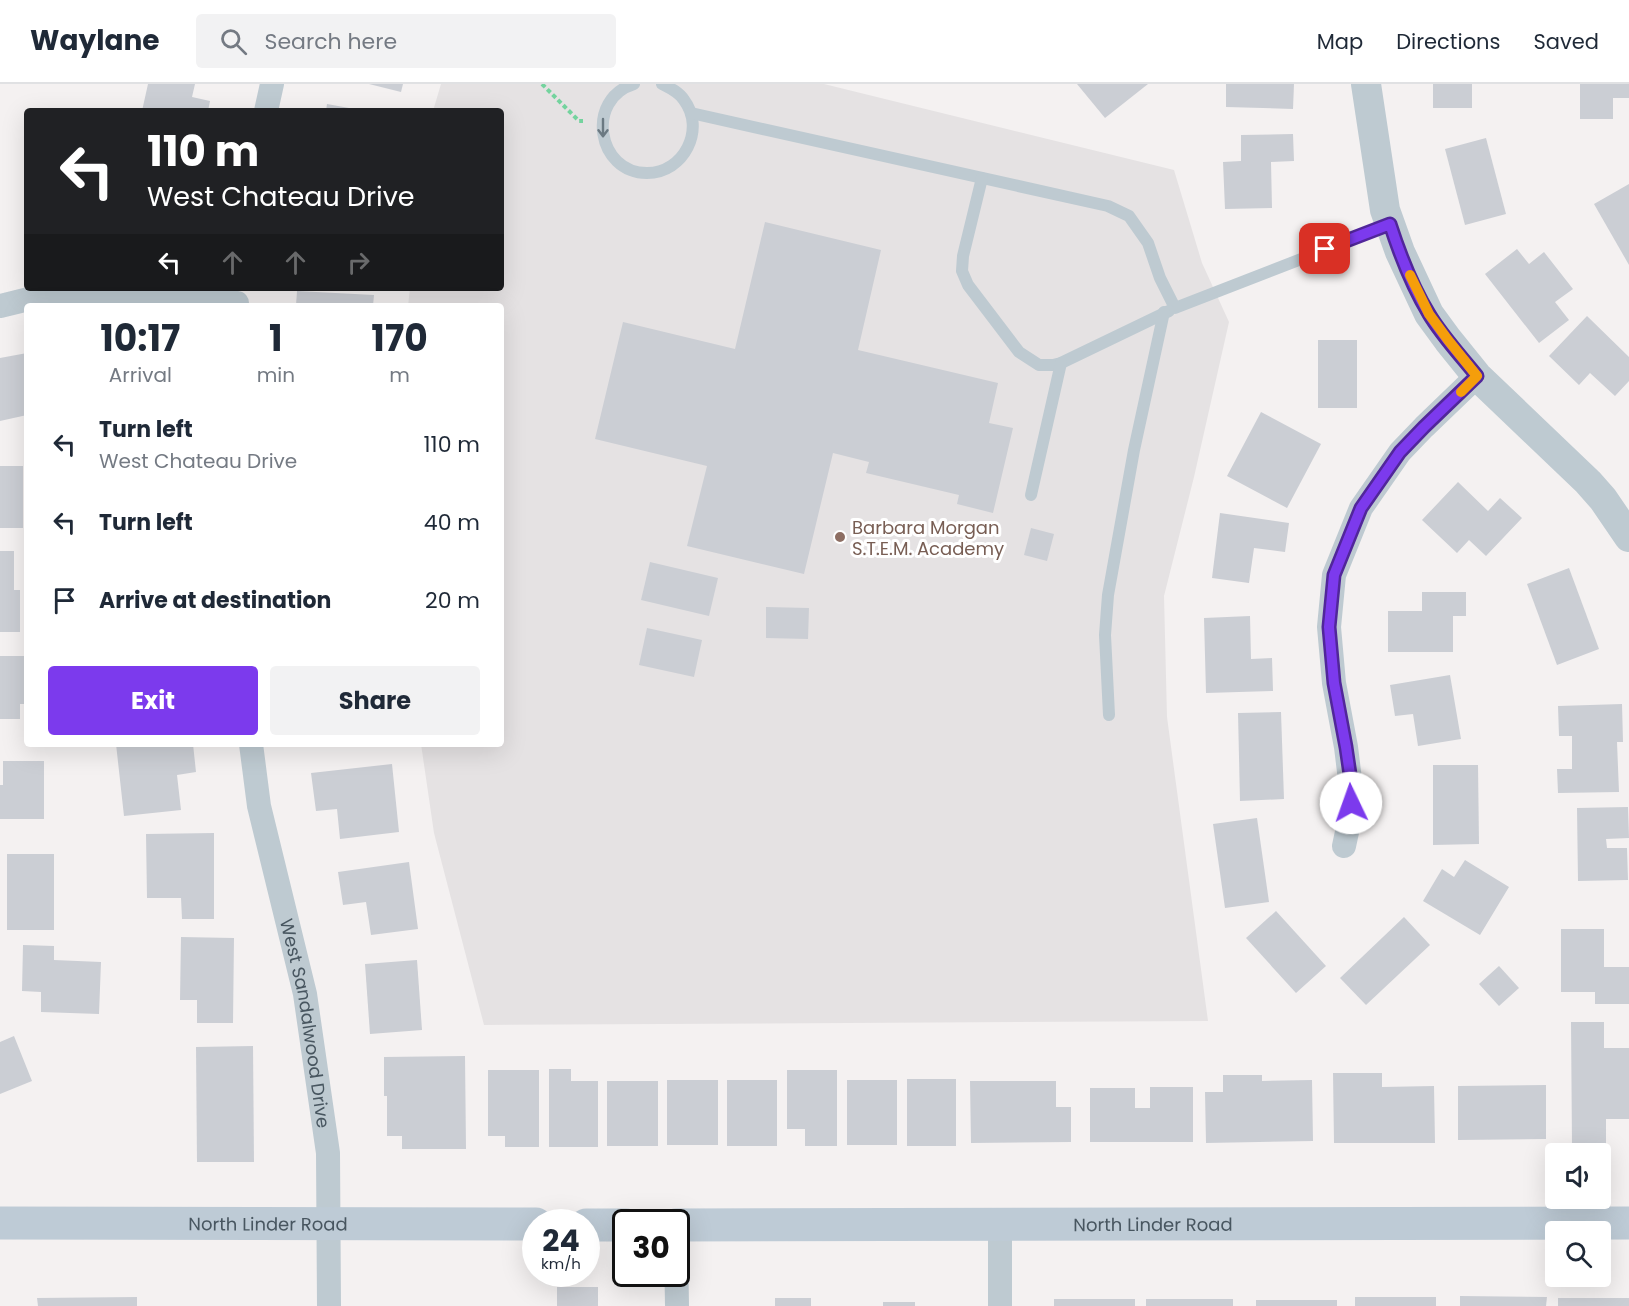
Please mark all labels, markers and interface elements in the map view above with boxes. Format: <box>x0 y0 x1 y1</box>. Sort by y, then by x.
search box <box>196 14 616 68</box>
text: Waylane <box>30 21 160 60</box>
icon: search <box>217 25 250 58</box>
text: Search here <box>265 26 397 57</box>
text: Map <box>1317 27 1363 56</box>
text: Directions <box>1396 27 1500 56</box>
text: Saved <box>1533 27 1599 56</box>
one-way arrow <box>597 118 609 137</box>
text: 110 m <box>147 122 259 181</box>
icon: left <box>48 132 126 210</box>
text: West Chateau Drive <box>147 178 415 215</box>
pin <box>1299 223 1350 274</box>
icon: arrive <box>1308 232 1341 265</box>
icon: left <box>153 246 186 279</box>
icon: ahead <box>216 246 249 279</box>
icon: ahead <box>279 246 312 279</box>
icon: right <box>342 246 375 279</box>
text: 10:17 <box>100 313 180 364</box>
text: 1 <box>269 313 283 364</box>
text: 170 <box>371 313 428 364</box>
text: Arrival <box>109 361 172 389</box>
text: min <box>257 361 295 389</box>
text: m <box>389 361 410 389</box>
text: Turn left <box>99 414 193 445</box>
icon: left <box>48 428 81 461</box>
text: 110 m <box>424 429 480 460</box>
text: West Chateau Drive <box>99 447 297 475</box>
icon: left <box>48 506 81 539</box>
text: Turn left <box>99 507 193 538</box>
text: 40 m <box>424 507 480 538</box>
place label: Barbara Morgan S.T.E.M. Academy <box>852 515 1004 561</box>
marker: Barbara Morgan S.T.E.M. Academy <box>833 530 847 544</box>
icon: arrive <box>48 584 81 617</box>
text: Arrive at destination <box>99 585 331 616</box>
text: 20 m <box>425 585 480 616</box>
button: Exit <box>48 666 258 735</box>
button: Share <box>270 666 480 735</box>
position arrow <box>1319 771 1383 835</box>
street label: West Sandalwood Drive <box>274 916 337 1130</box>
map controls <box>1545 1143 1611 1287</box>
button: sound <box>1545 1143 1611 1209</box>
speed limit sign: 30 <box>612 1209 690 1287</box>
street label: North Linder Road <box>188 1211 348 1236</box>
street label: North Linder Road <box>1073 1211 1233 1237</box>
text: 24 <box>542 1219 580 1262</box>
button: search <box>1545 1221 1611 1287</box>
text: km/h <box>541 1253 581 1274</box>

